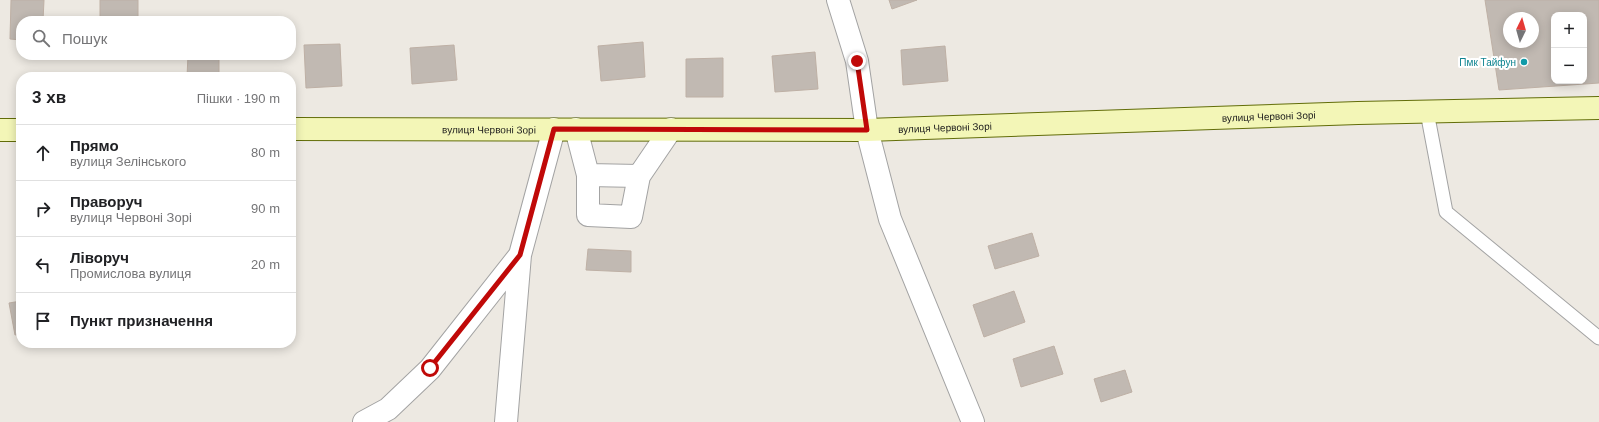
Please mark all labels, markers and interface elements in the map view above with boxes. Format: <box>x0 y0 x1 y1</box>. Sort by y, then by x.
north arrow <box>1503 12 1539 48</box>
map controls <box>1551 12 1587 84</box>
button: + <box>1551 12 1587 48</box>
search box <box>16 16 296 60</box>
icon: search <box>30 27 52 49</box>
text: Пошук <box>62 30 107 47</box>
button: − <box>1551 48 1587 84</box>
route end <box>848 52 866 70</box>
place label: Пмк Тайфун <box>1459 57 1516 68</box>
marker: Пмк Тайфун <box>1519 57 1529 67</box>
text: 3 хв <box>32 88 66 107</box>
text: Пішки · 190 m <box>197 91 280 106</box>
street label: вулиця Червоні Зорі <box>1222 109 1316 123</box>
street label: вулиця Червоні Зорі <box>898 120 992 134</box>
street label: вулиця Червоні Зорі <box>442 124 536 135</box>
text: Прямо <box>70 137 119 154</box>
icon: ahead <box>32 142 54 164</box>
text: 80 m <box>251 145 280 160</box>
text: вулиця Зелінського <box>70 154 186 169</box>
text: Праворуч <box>70 193 143 210</box>
icon: right <box>32 198 54 220</box>
text: 90 m <box>251 201 280 216</box>
text: вулиця Червоні Зорі <box>70 210 192 225</box>
text: Ліворуч <box>70 249 129 266</box>
icon: left <box>32 254 54 276</box>
text: 20 m <box>251 257 280 272</box>
text: Промислова вулиця <box>70 266 191 281</box>
icon: arrive <box>32 310 54 332</box>
text: Пункт призначення <box>70 312 213 329</box>
route start <box>421 359 439 377</box>

